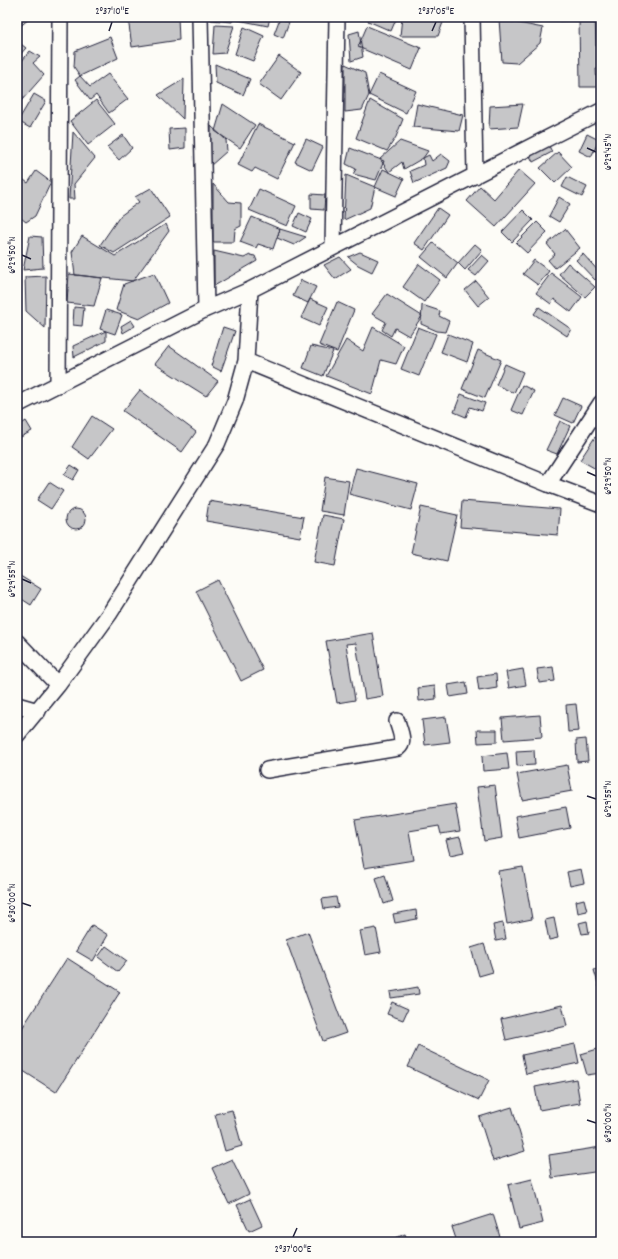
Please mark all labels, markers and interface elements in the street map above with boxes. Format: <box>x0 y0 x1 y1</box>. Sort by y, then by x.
text: 2°37'10"E <box>95 5 129 19</box>
text: 2°37'05"E <box>418 5 454 19</box>
text: 6°29'45"N <box>602 134 616 170</box>
text: 6°29'50"N <box>6 236 20 274</box>
text: 6°29'50"N <box>602 457 616 495</box>
text: 6°29'55"N <box>6 561 20 597</box>
text: 6°29'55"N <box>602 781 616 817</box>
text: 6°30'00"N <box>6 883 20 923</box>
text: 6°30'00"N <box>602 1103 616 1143</box>
text: 2°37'00"E <box>275 1243 312 1257</box>

